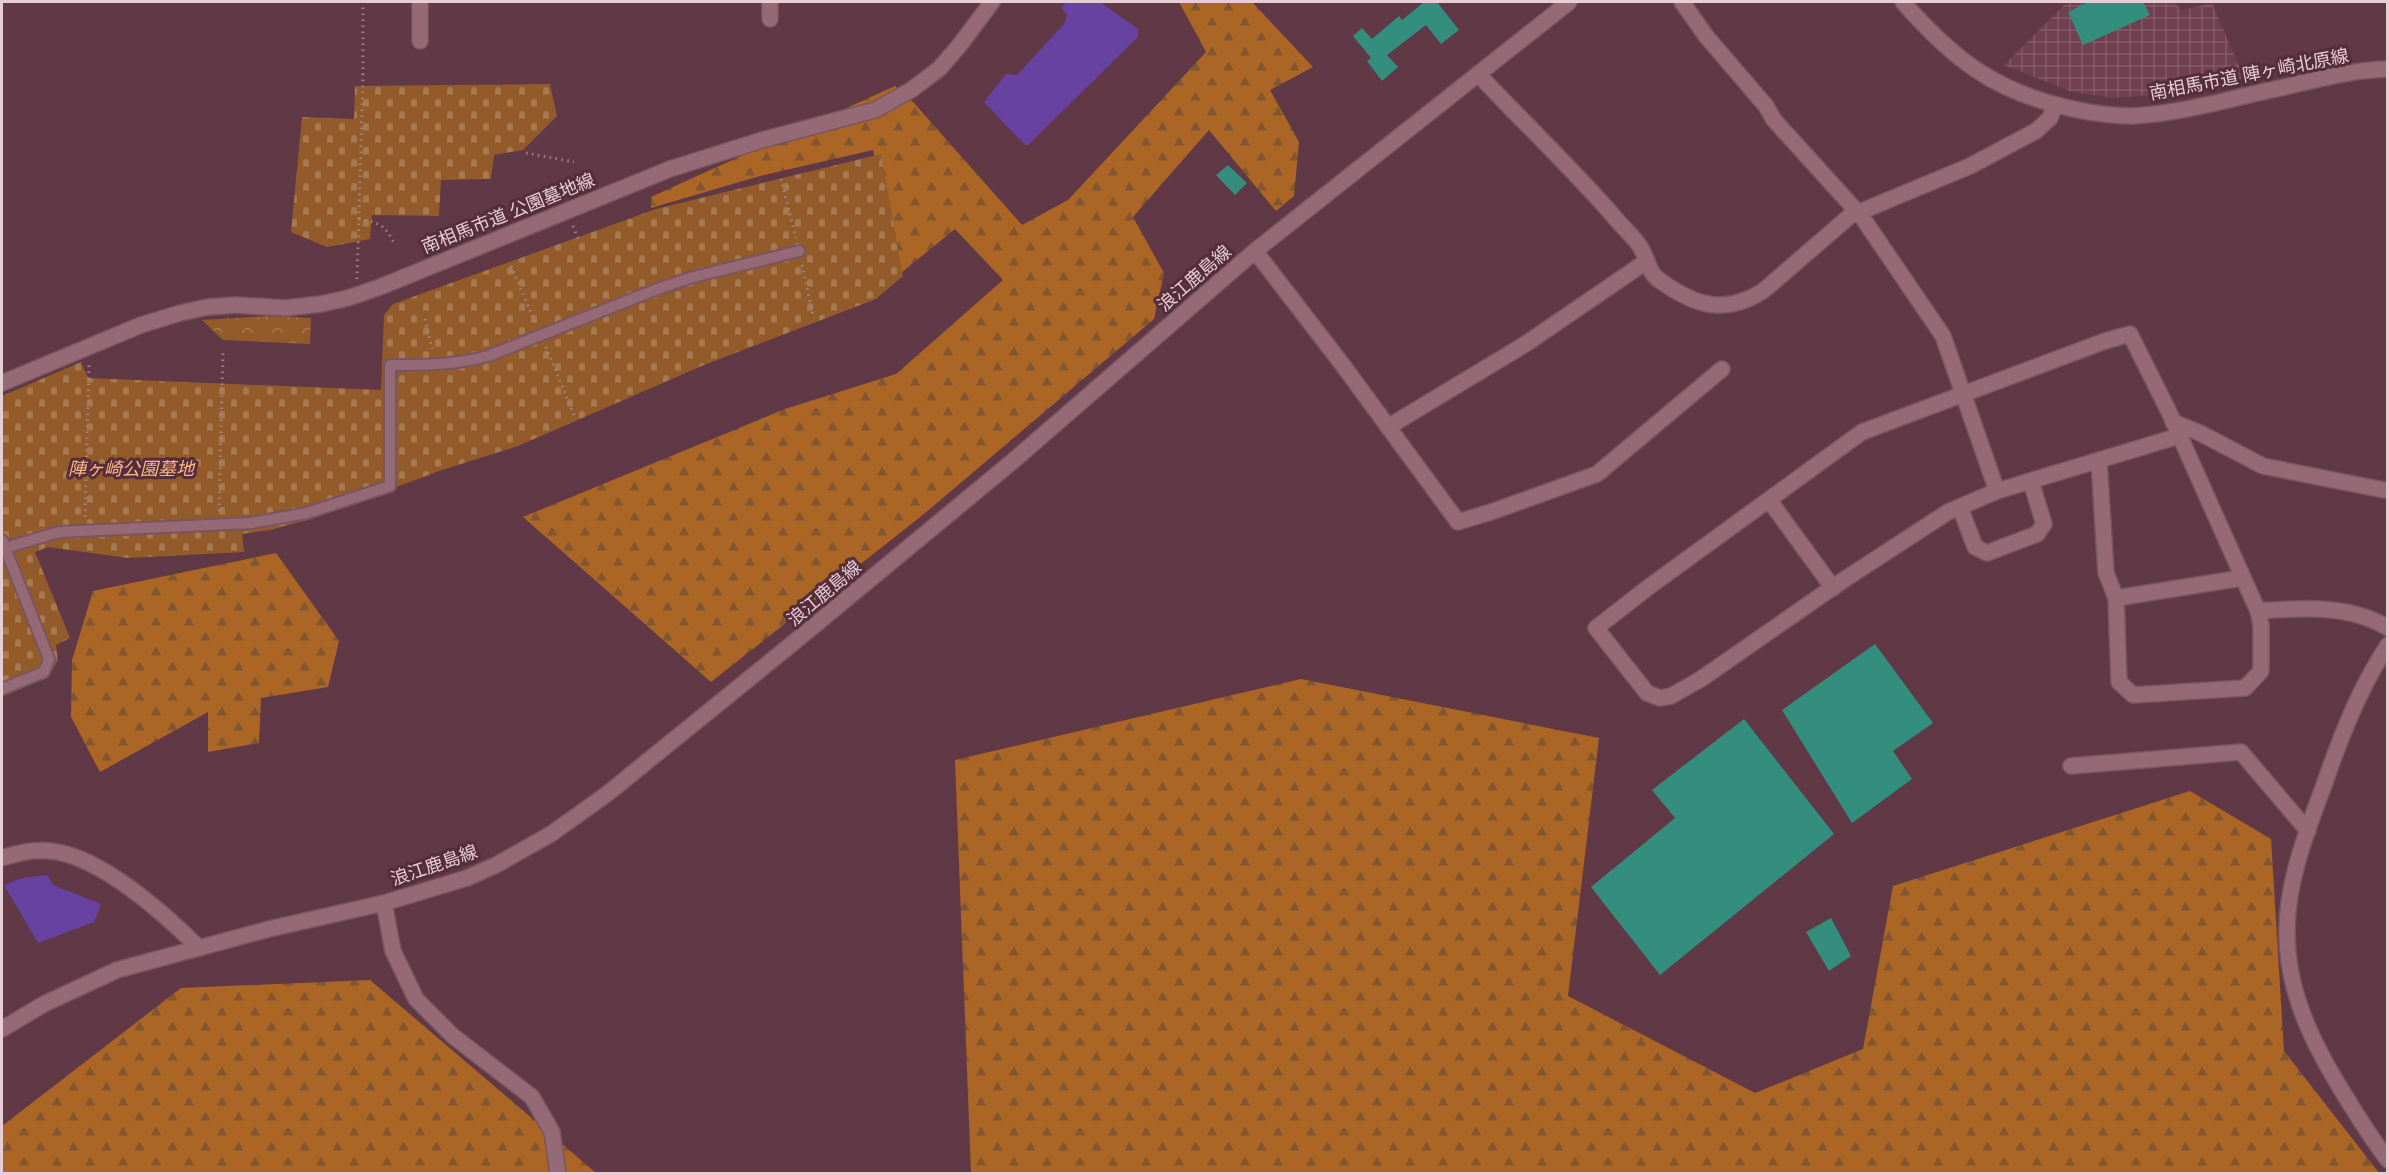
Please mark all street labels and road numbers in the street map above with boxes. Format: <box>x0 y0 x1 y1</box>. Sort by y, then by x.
street label: 南相馬市道 陣ヶ崎北原線 <box>2148 44 2350 104</box>
street label: 南相馬市道 公園墓地線 <box>419 169 597 257</box>
street label: 浪江鹿島線 <box>1153 241 1235 315</box>
street label: 浪江鹿島線 <box>783 556 865 630</box>
street label: 浪江鹿島線 <box>388 840 480 890</box>

